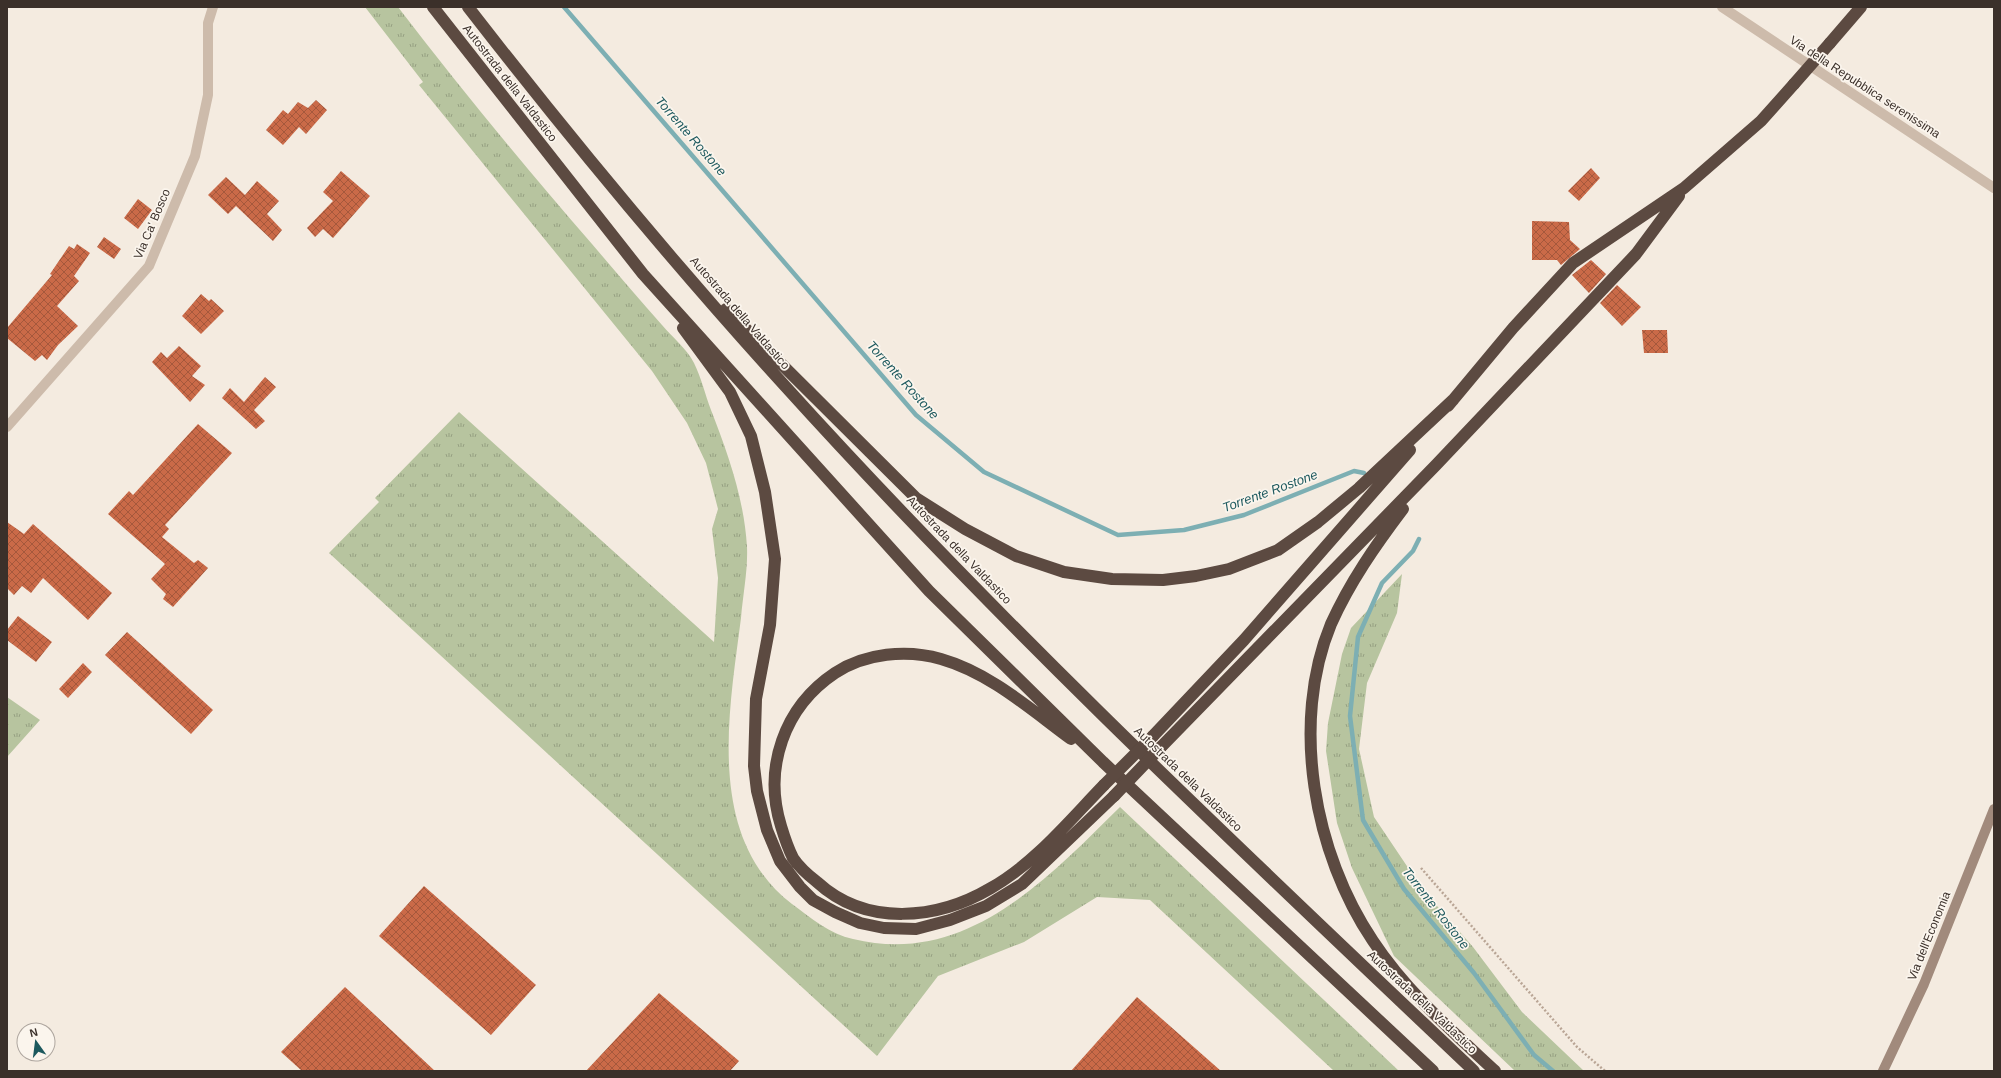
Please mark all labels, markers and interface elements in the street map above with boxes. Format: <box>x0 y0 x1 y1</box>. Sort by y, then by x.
street label: Autostrada della Valdastico <box>460 22 560 145</box>
street label: Via della Repubblica serenissima <box>1787 33 1943 141</box>
water label: Torrente Rostone <box>653 93 729 179</box>
street label: Via Ca' Bosco <box>131 187 173 261</box>
street label: Autostrada della Valdastico <box>687 254 793 372</box>
water label: Torrente Rostone <box>864 338 942 422</box>
water label: Torrente Rostone <box>1220 467 1320 515</box>
street label: Autostrada della Valdastico <box>904 493 1014 607</box>
street label: Autostrada della Valdastico <box>1131 724 1245 834</box>
water label: Torrente Rostone <box>1399 864 1473 952</box>
street label: Via dell'Economia <box>1905 889 1953 983</box>
street label: Autostrada della Valdastico <box>1364 948 1480 1057</box>
north arrow <box>16 1022 56 1062</box>
text: N <box>28 1026 39 1039</box>

